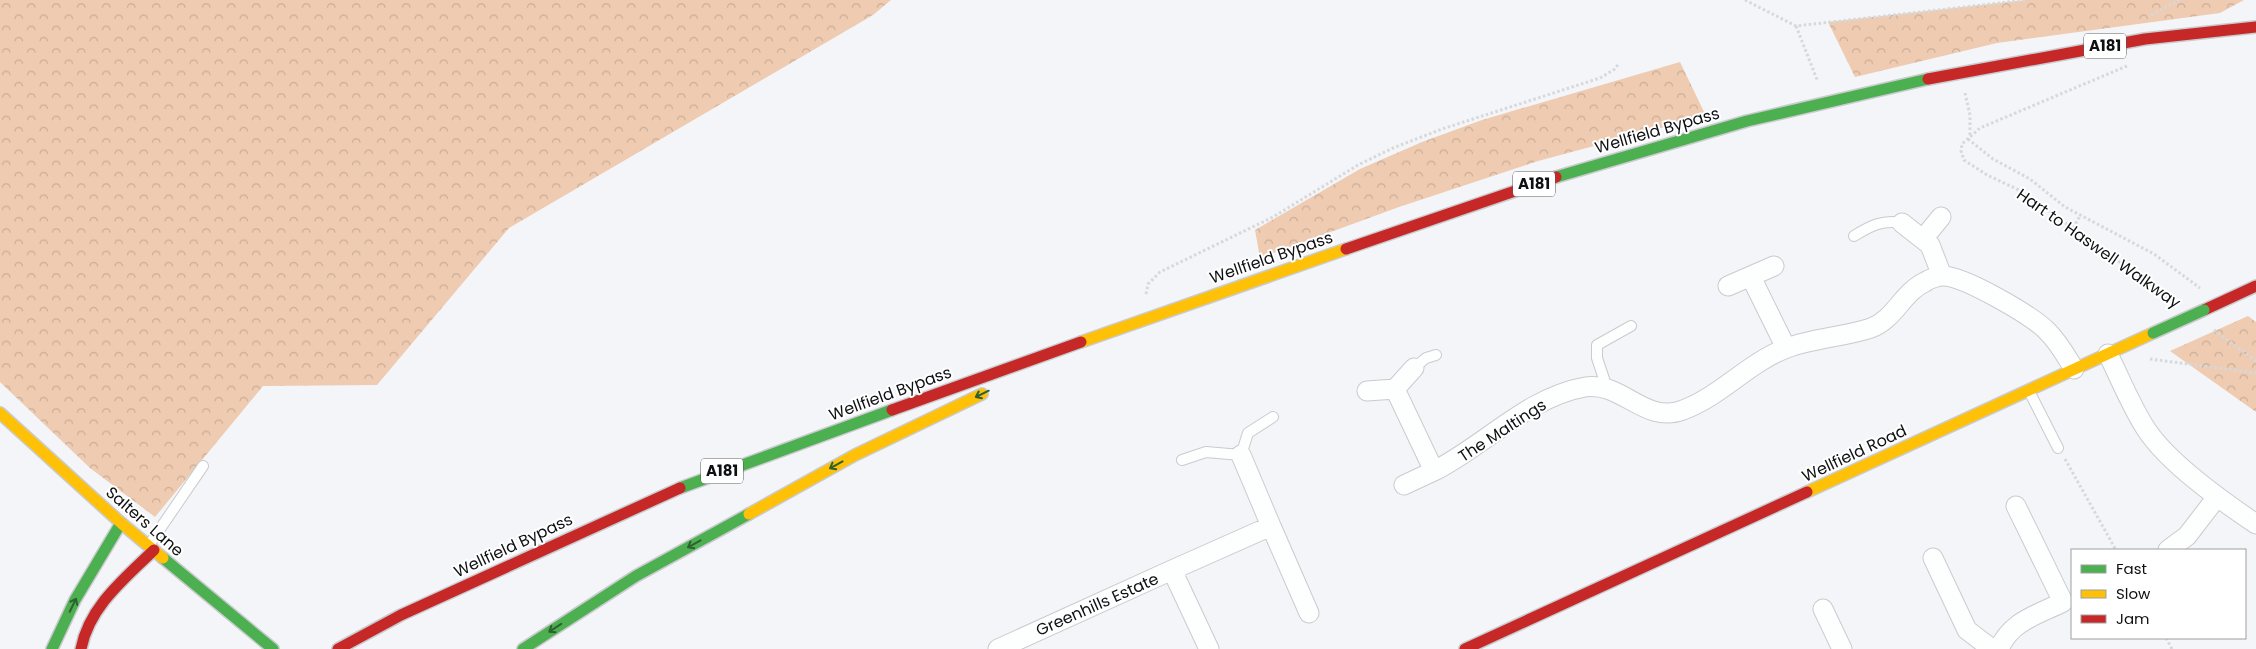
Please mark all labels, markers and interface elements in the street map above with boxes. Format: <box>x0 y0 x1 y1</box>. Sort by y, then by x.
road number: A181 <box>2084 34 2126 58</box>
street label: Wellfield Bypass <box>1592 102 1722 159</box>
road number: A181 <box>1513 172 1555 196</box>
street label: Hart to Haswell Walkway <box>2012 183 2185 314</box>
street label: Wellfield Bypass <box>1207 226 1336 289</box>
street label: Wellfield Bypass <box>826 361 955 426</box>
one-way arrow <box>975 389 990 399</box>
street label: The Maltings <box>1454 393 1551 468</box>
street label: Wellfield Road <box>1798 419 1910 488</box>
road number: A181 <box>701 458 743 484</box>
one-way arrow <box>829 460 844 470</box>
street label: Salters Lane <box>101 481 189 562</box>
street label: Wellfield Bypass <box>450 508 576 583</box>
one-way arrow <box>687 540 702 549</box>
legend <box>2071 549 2246 639</box>
text: Fast <box>2116 558 2147 579</box>
street label: Greenhills Estate <box>1032 567 1162 642</box>
text: Slow <box>2116 583 2151 604</box>
one-way arrow <box>68 598 78 613</box>
text: Jam <box>2116 608 2150 629</box>
one-way arrow <box>549 624 563 634</box>

